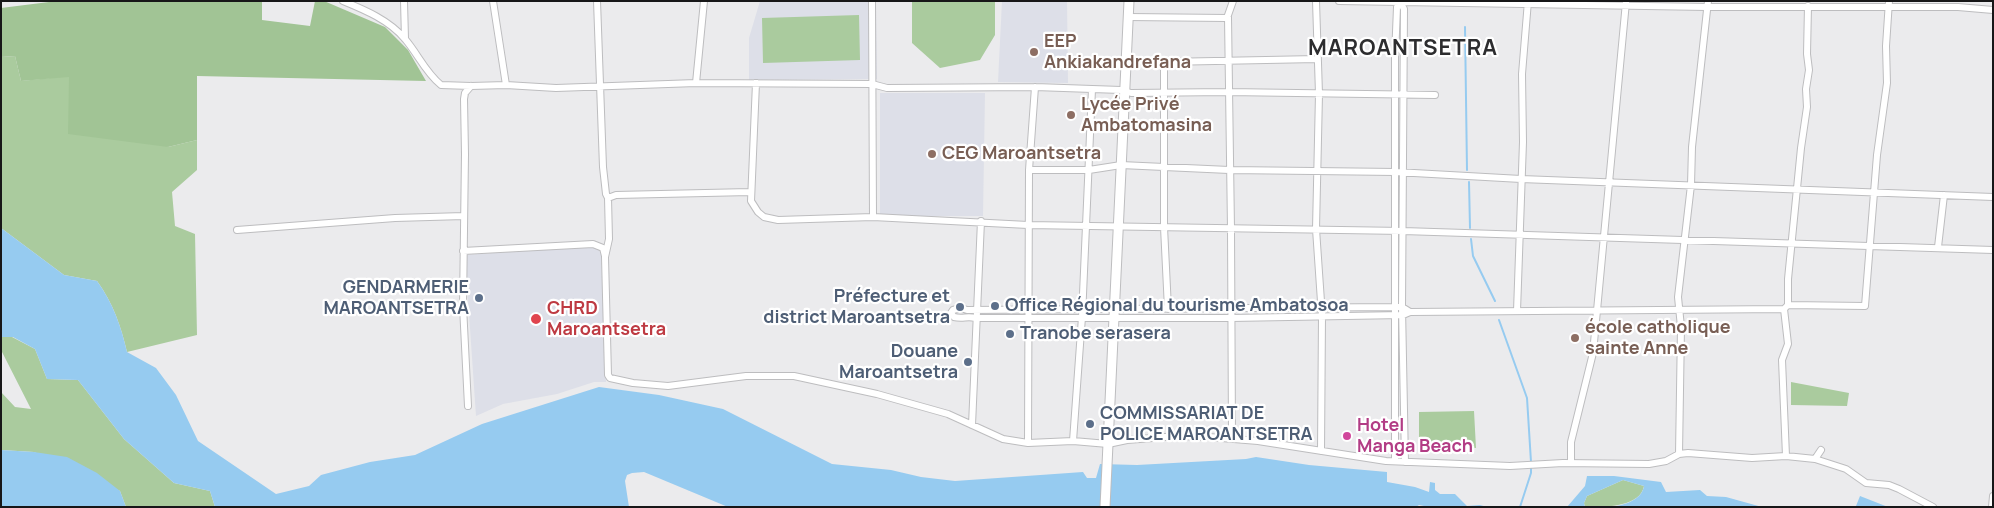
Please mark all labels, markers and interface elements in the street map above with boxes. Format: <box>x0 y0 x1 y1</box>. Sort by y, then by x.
place label: EEP Ankiakandrefana <box>1044 31 1191 74</box>
district label: MAROANTSETRA <box>1307 36 1499 62</box>
marker: EEP Ankiakandrefana <box>1028 46 1040 58</box>
place label: Lycée Privé Ambatomasina <box>1081 94 1212 136</box>
marker: Lycée Privé Ambatomasina <box>1065 109 1077 121</box>
place label: CEG Maroantsetra <box>942 143 1101 165</box>
marker: CEG Maroantsetra <box>926 148 938 160</box>
place label: GENDARMERIE MAROANTSETRA <box>323 277 469 320</box>
place label: Préfecture et district Maroantsetra <box>763 286 950 328</box>
marker: GENDARMERIE MAROANTSETRA <box>473 292 485 304</box>
place label: Office Régional du tourisme Ambatosoa <box>1005 295 1349 317</box>
place label: CHRD Maroantsetra <box>547 298 666 340</box>
marker: Office Régional du tourisme Ambatosoa <box>989 300 1001 312</box>
marker: Préfecture et district Maroantsetra <box>954 301 966 313</box>
marker: CHRD Maroantsetra <box>529 312 543 326</box>
place label: école catholique sainte Anne <box>1585 317 1731 359</box>
place label: Tranobe serasera <box>1020 323 1171 345</box>
marker: Tranobe serasera <box>1004 328 1016 340</box>
marker: école catholique sainte Anne <box>1569 332 1581 344</box>
place label: Douane Maroantsetra <box>839 341 958 384</box>
marker: Douane Maroantsetra <box>962 356 974 368</box>
place label: COMMISSARIAT DE POLICE MAROANTSETRA <box>1100 403 1313 446</box>
place label: Hotel Manga Beach <box>1357 415 1473 458</box>
marker: COMMISSARIAT DE POLICE MAROANTSETRA <box>1084 418 1096 430</box>
marker: Hotel Manga Beach <box>1341 430 1353 442</box>

